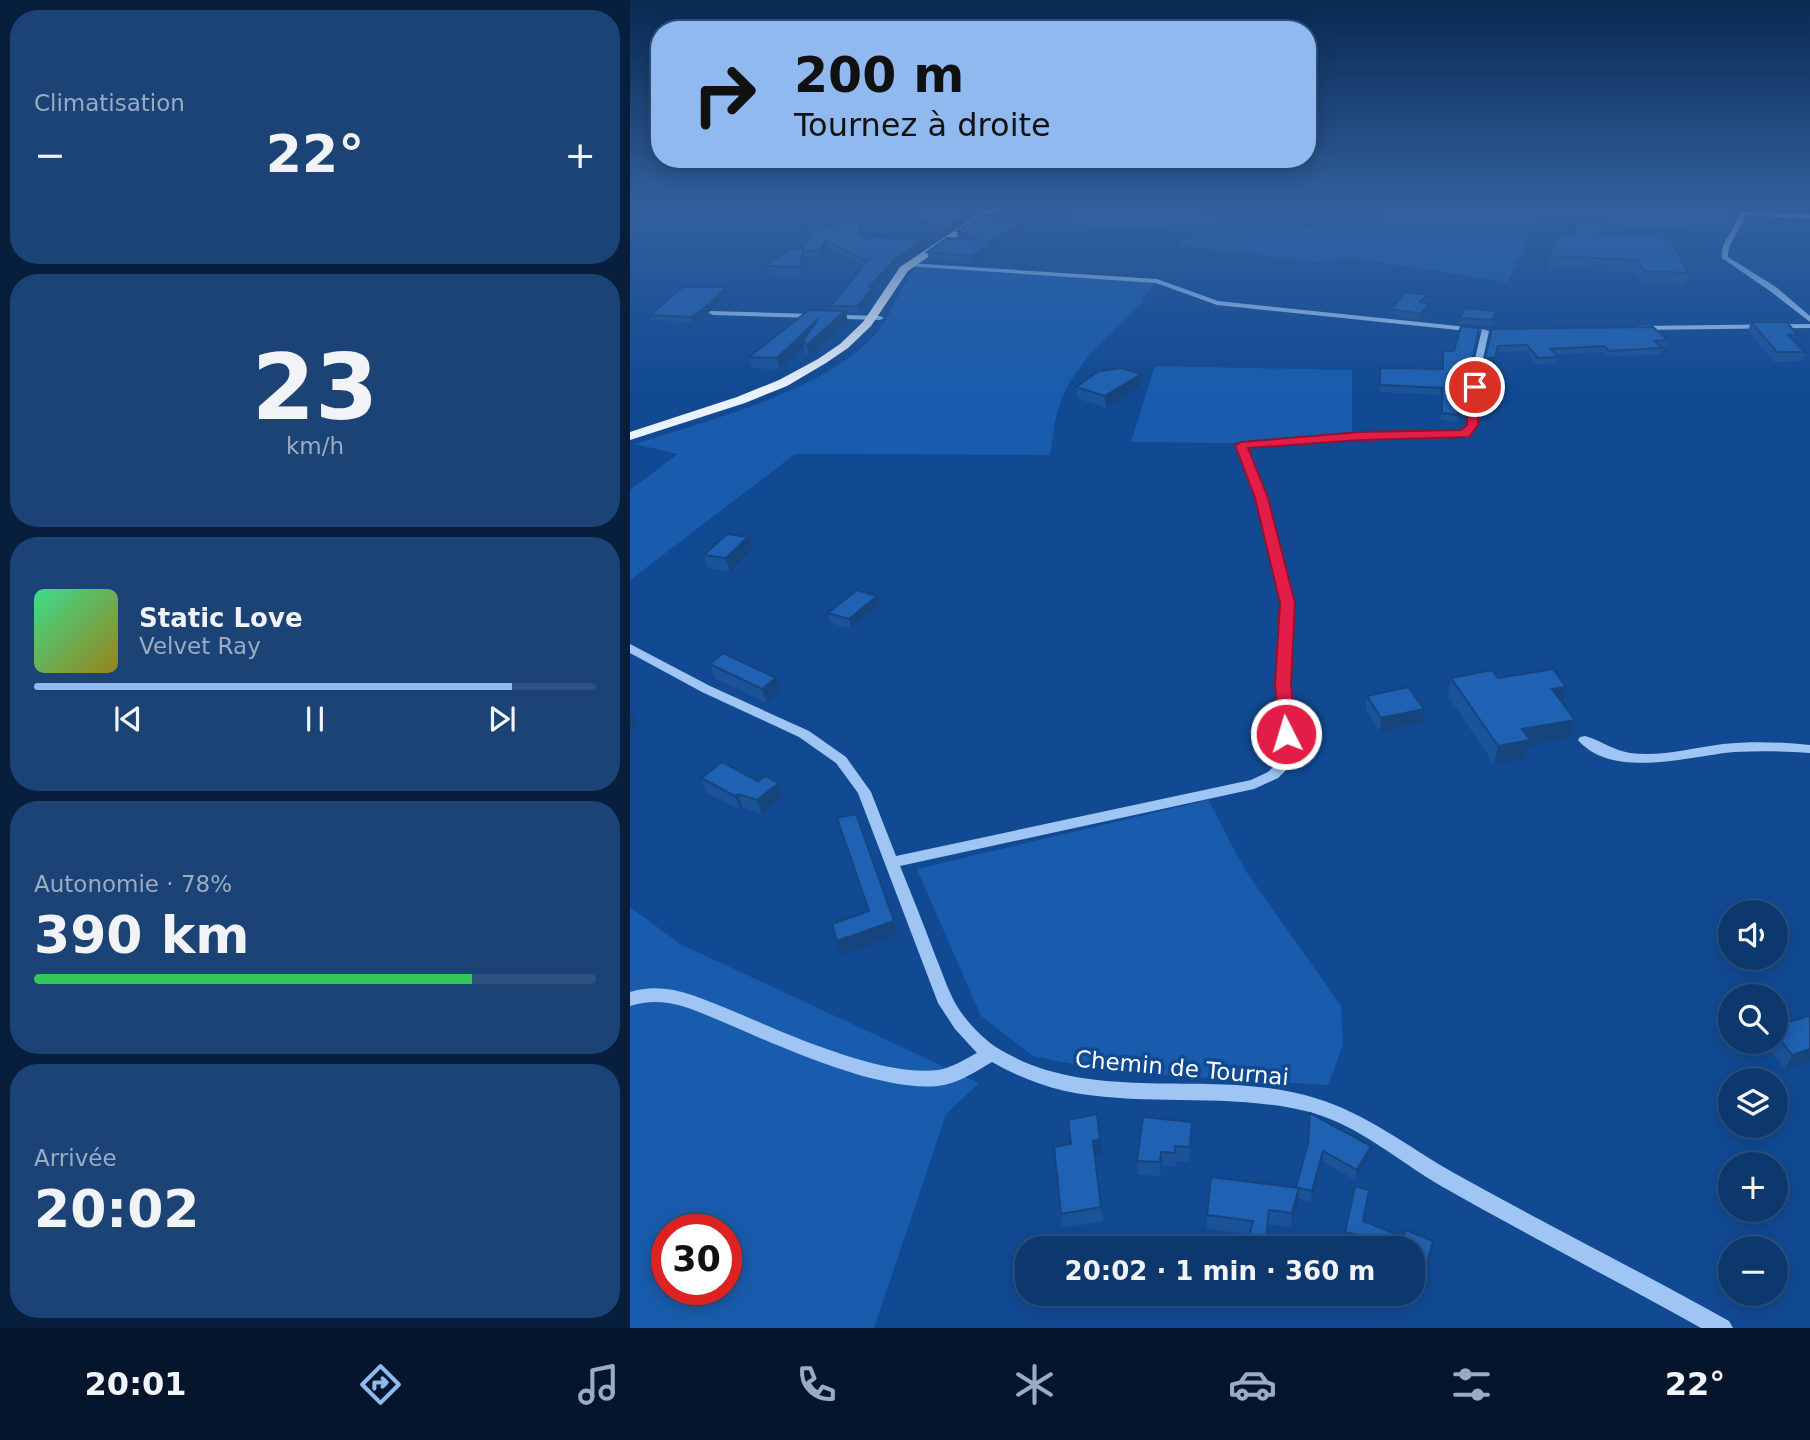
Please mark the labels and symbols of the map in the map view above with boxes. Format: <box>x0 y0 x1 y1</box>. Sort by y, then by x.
pin <box>1445 357 1505 417</box>
position arrow <box>1249 697 1323 771</box>
street label: Chemin de Tournai <box>1074 1046 1290 1090</box>
speed limit sign: 30 <box>651 1214 742 1305</box>

